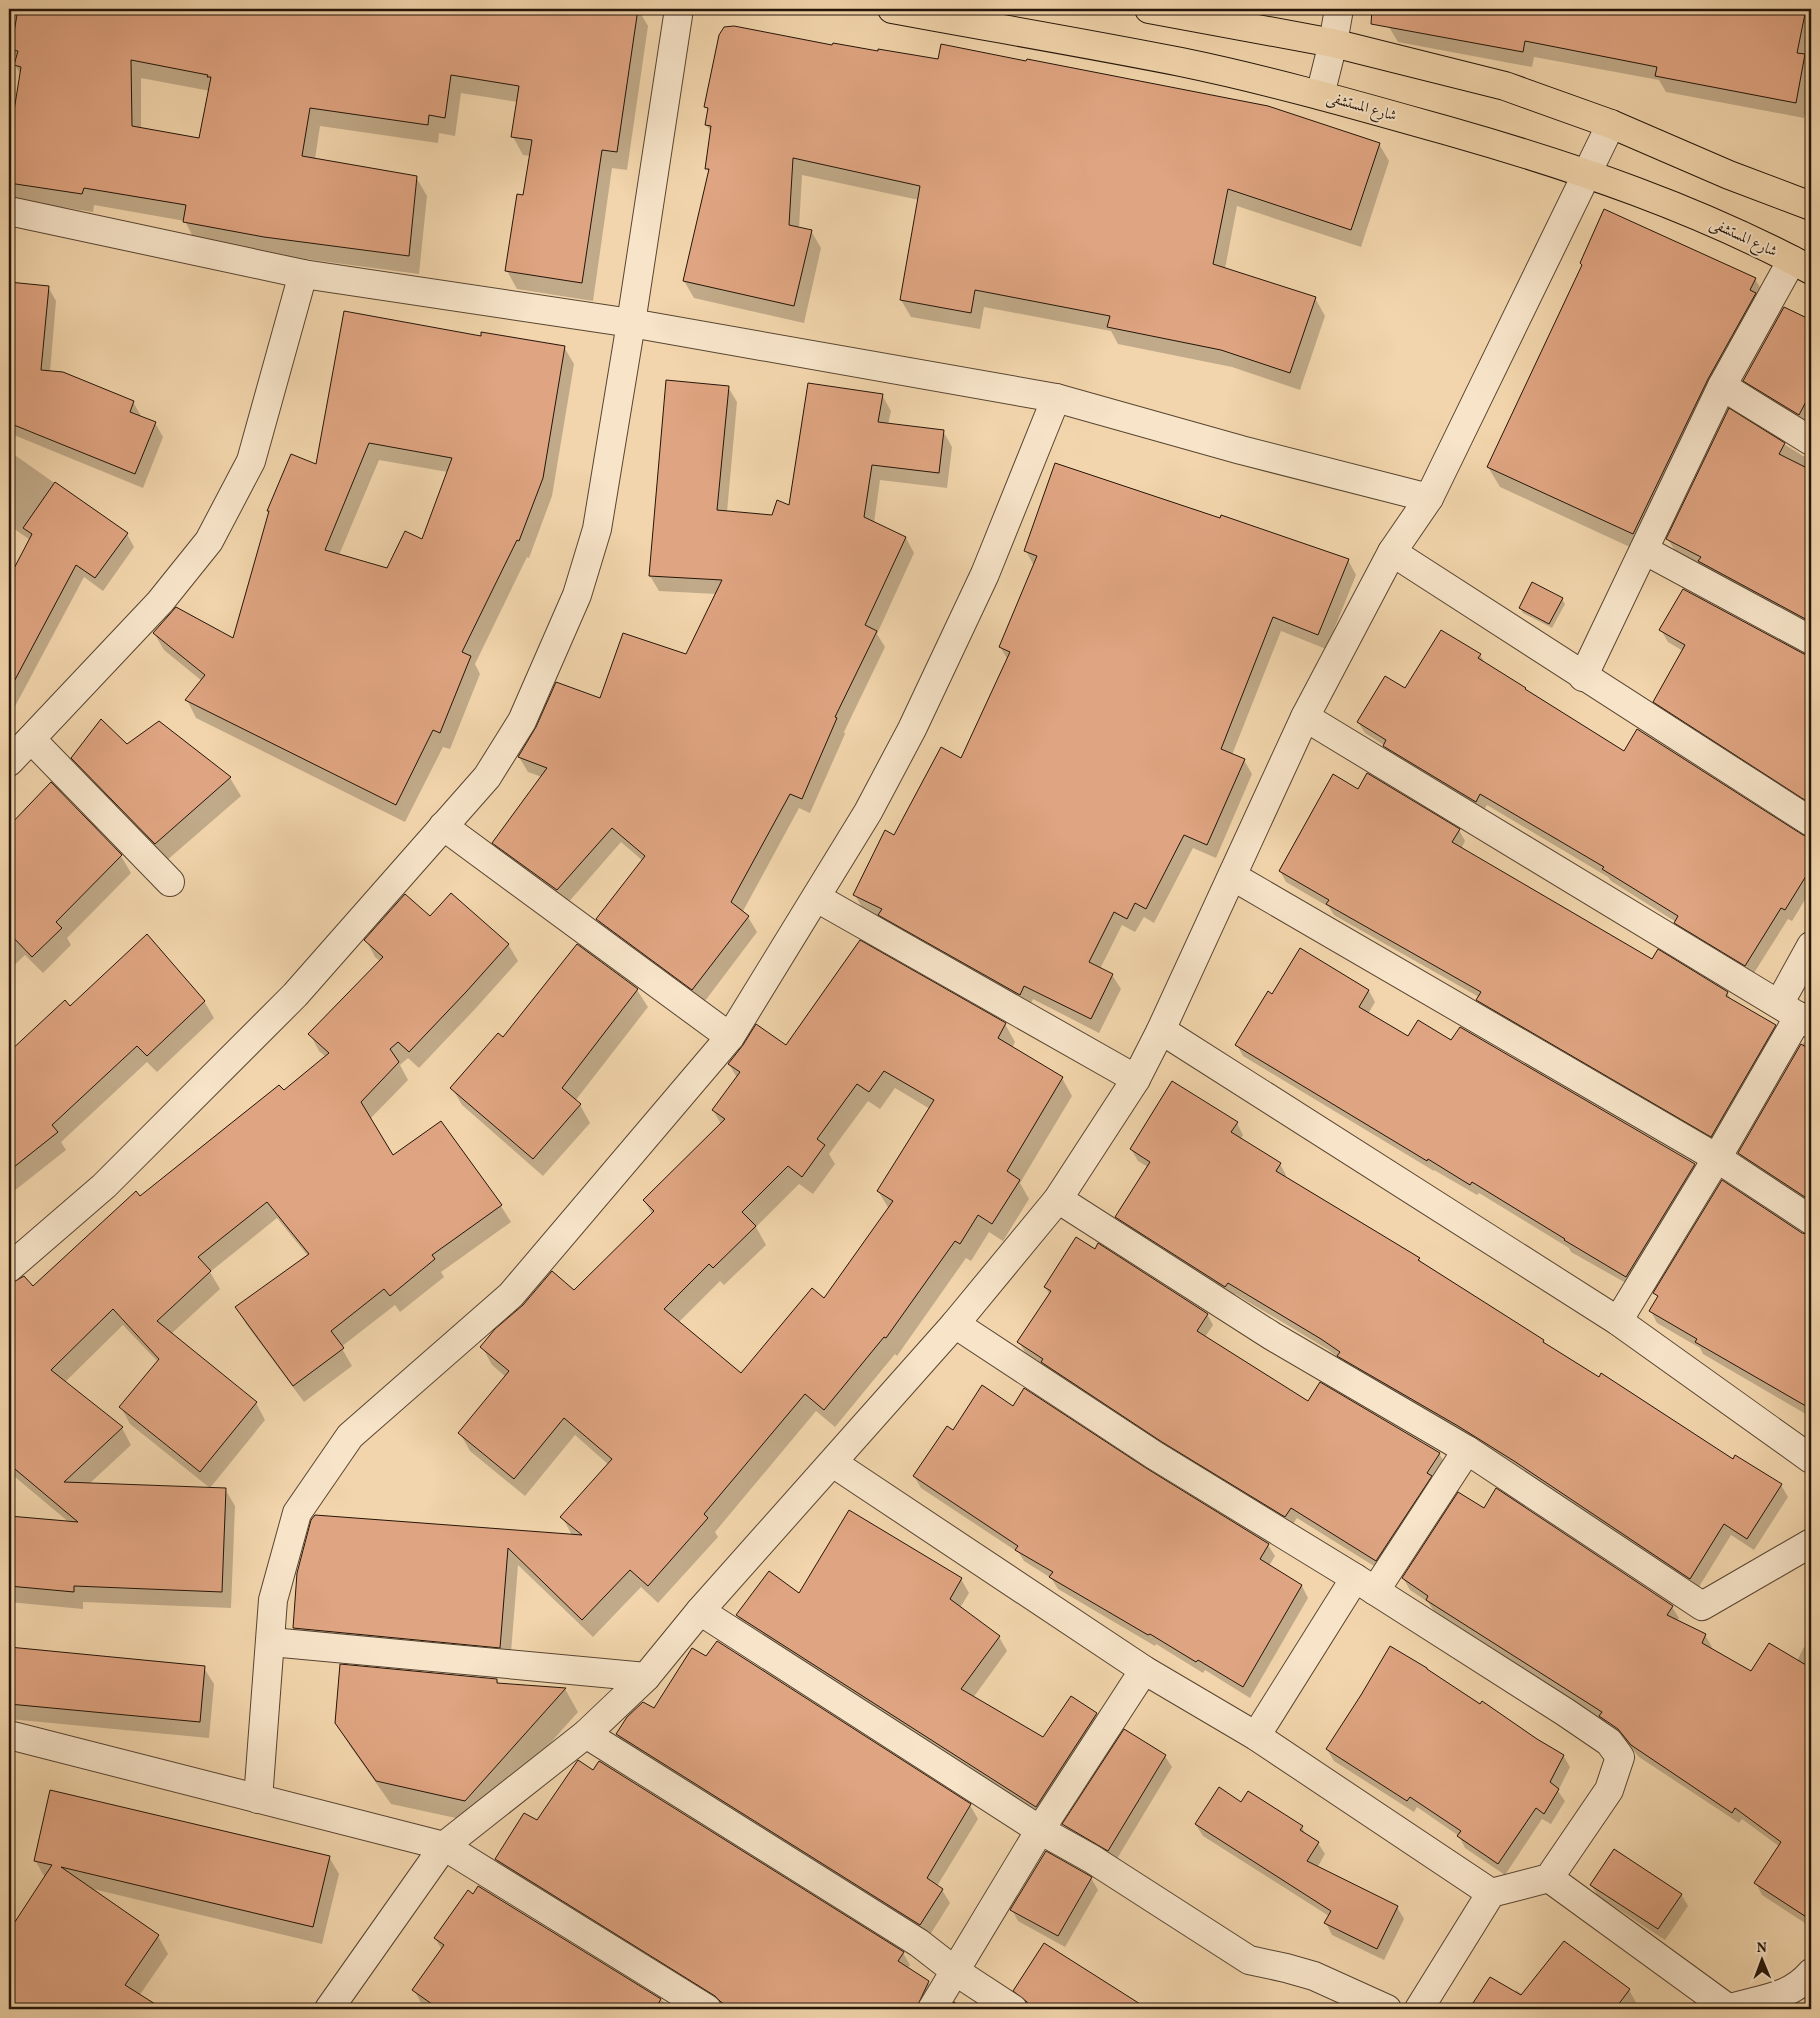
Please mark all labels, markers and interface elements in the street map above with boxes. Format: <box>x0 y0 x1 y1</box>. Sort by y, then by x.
street label: شارع المستشفى <box>1324 87 1399 128</box>
street label: شارع المستشفى <box>1706 214 1780 264</box>
north arrow <box>1738 1936 1788 1986</box>
text: N <box>1757 1939 1767 1958</box>

